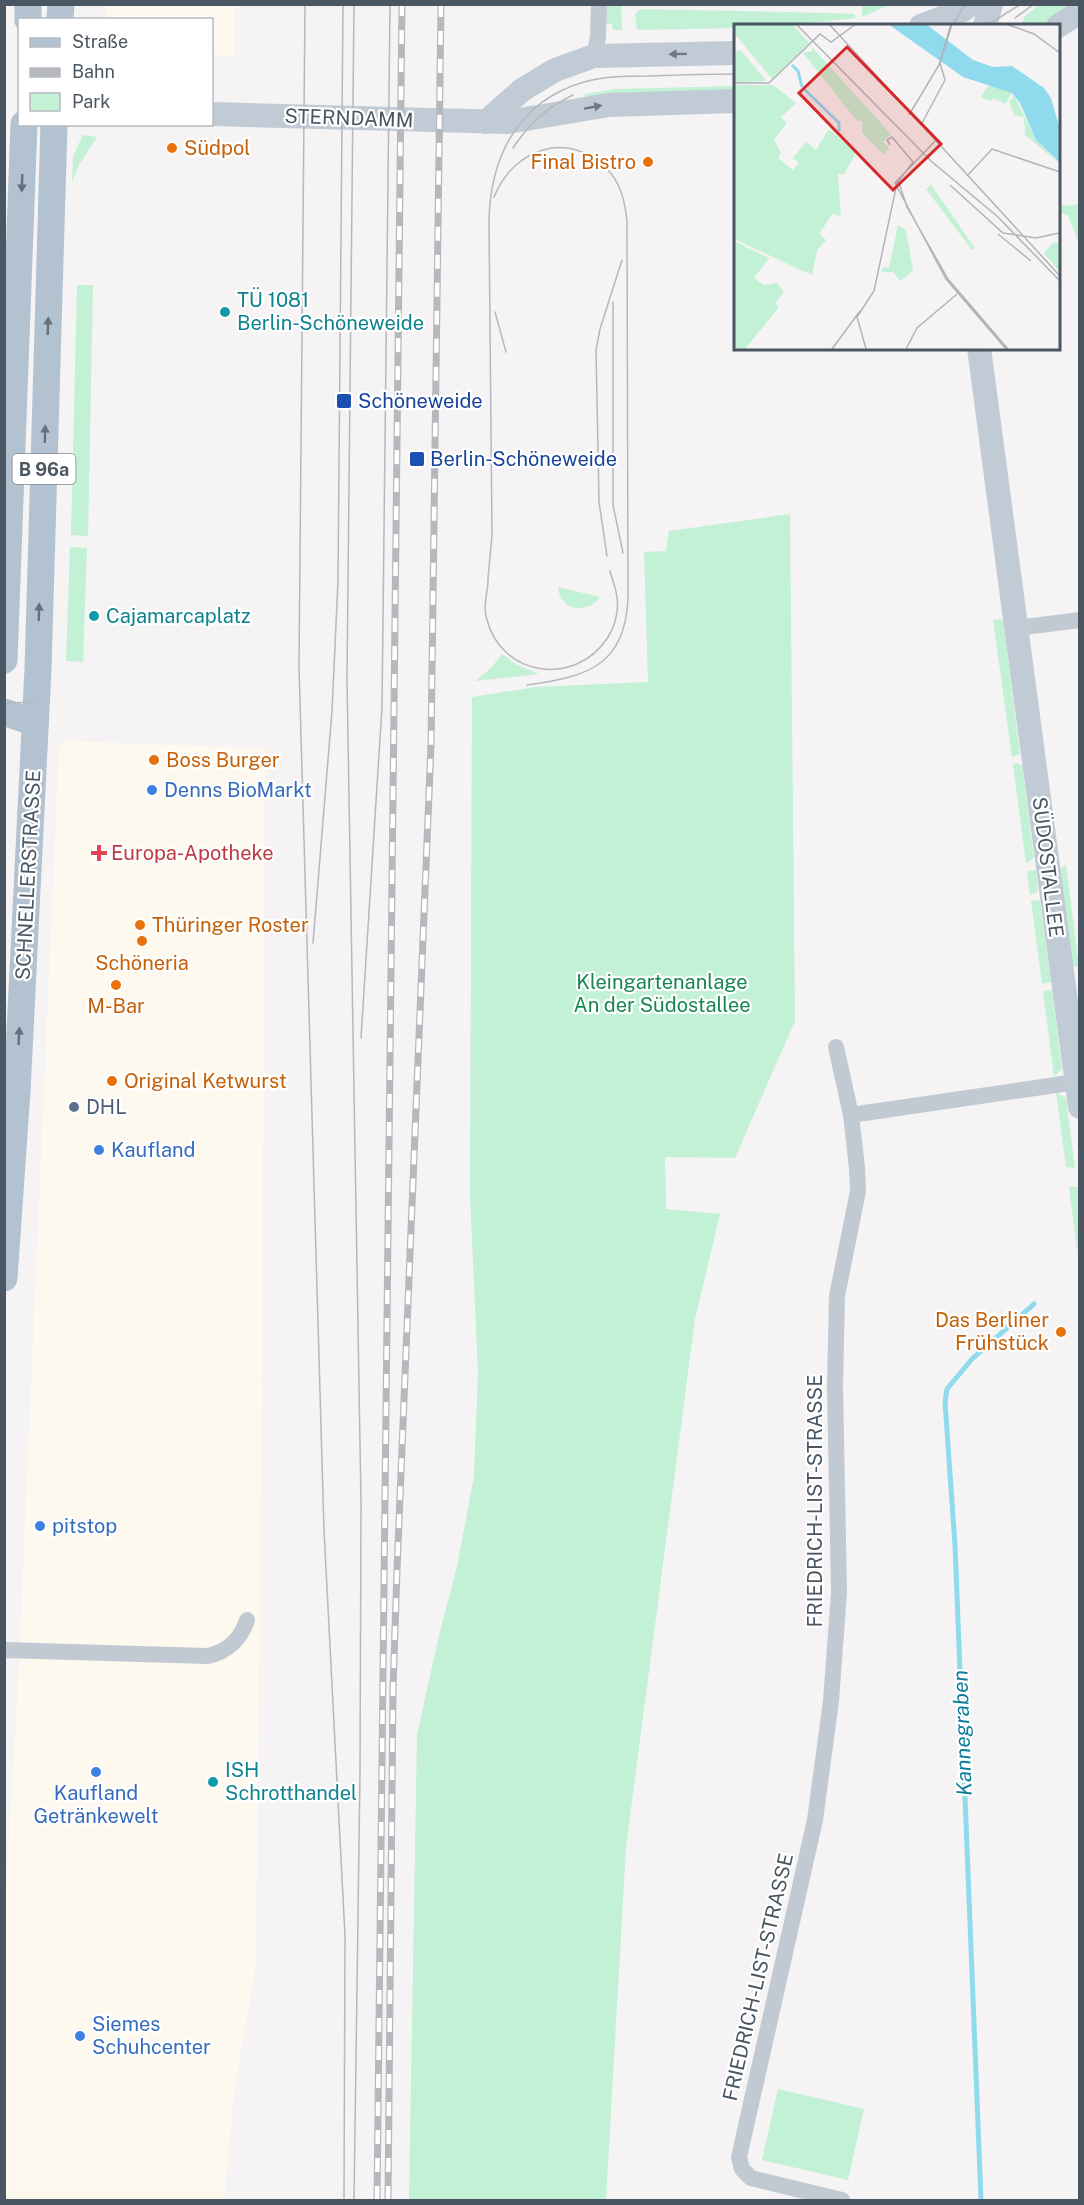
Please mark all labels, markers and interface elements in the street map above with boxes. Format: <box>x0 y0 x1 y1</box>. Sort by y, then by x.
legend <box>18 18 213 126</box>
inset map <box>734 24 1060 350</box>
text: Straße <box>72 31 128 52</box>
one-way arrow <box>668 49 687 59</box>
text: Bahn <box>72 61 115 82</box>
text: Park <box>72 91 110 112</box>
one-way arrow <box>583 103 602 112</box>
street label: STERNDAMM <box>284 104 414 132</box>
place label: Südpol <box>184 136 250 160</box>
marker: Südpol <box>165 141 179 155</box>
place label: Final Bistro <box>531 150 636 174</box>
marker: Final Bistro <box>641 155 655 169</box>
one-way arrow <box>17 173 26 192</box>
place label: TÜ 1081 Berlin-Schöneweide <box>237 287 424 335</box>
marker: TÜ 1081 Berlin-Schöneweide <box>218 305 232 319</box>
one-way arrow <box>43 316 52 335</box>
place label: Schöneweide <box>358 389 483 413</box>
marker: Schöneweide <box>335 392 353 410</box>
one-way arrow <box>40 424 49 443</box>
place label: Berlin-Schöneweide <box>430 447 617 471</box>
marker: Berlin-Schöneweide <box>408 450 426 468</box>
road number: B 96a <box>12 454 76 484</box>
one-way arrow <box>35 603 44 622</box>
place label: Cajamarcaplatz <box>106 604 251 628</box>
marker: Cajamarcaplatz <box>87 609 101 623</box>
place label: Boss Burger <box>166 748 280 772</box>
marker: Boss Burger <box>147 753 161 767</box>
street label: SCHNELLERSTRASSE <box>11 769 45 981</box>
place label: Denns BioMarkt <box>164 778 312 802</box>
marker: Denns BioMarkt <box>145 783 159 797</box>
street label: SÜDOSTALLEE <box>1027 795 1070 939</box>
place label: Europa-Apotheke <box>111 841 274 865</box>
marker: Europa-Apotheke <box>92 846 106 860</box>
place label: Thüringer Roster <box>152 913 309 937</box>
marker: Thüringer Roster <box>133 918 147 932</box>
marker: Schöneria <box>135 934 149 948</box>
place label: Schöneria <box>95 951 189 975</box>
park label: Kleingartenanlage An der Südostallee <box>573 970 751 1017</box>
marker: M-Bar <box>109 978 123 992</box>
place label: M-Bar <box>87 994 145 1018</box>
one-way arrow <box>15 1027 24 1046</box>
place label: Original Ketwurst <box>124 1069 287 1093</box>
marker: Original Ketwurst <box>105 1074 119 1088</box>
place label: DHL <box>86 1095 127 1119</box>
marker: DHL <box>67 1100 81 1114</box>
place label: Kaufland <box>111 1138 196 1162</box>
marker: Kaufland <box>92 1143 106 1157</box>
place label: Das Berliner Frühstück <box>935 1308 1049 1355</box>
marker: Das Berliner Frühstück <box>1054 1325 1068 1339</box>
street label: FRIEDRICH-LIST-STRASSE <box>803 1374 827 1628</box>
place label: pitstop <box>52 1514 117 1538</box>
marker: pitstop <box>33 1519 47 1533</box>
water label: Kannegraben <box>947 1670 977 1796</box>
place label: ISH Schrotthandel <box>225 1758 357 1805</box>
marker: Kaufland Getränkewelt <box>89 1765 103 1779</box>
marker: ISH Schrotthandel <box>206 1775 220 1789</box>
place label: Kaufland Getränkewelt <box>33 1781 159 1828</box>
street label: FRIEDRICH-LIST-STRASSE <box>718 1851 798 2103</box>
place label: Siemes Schuhcenter <box>92 2012 211 2059</box>
marker: Siemes Schuhcenter <box>73 2029 87 2043</box>

